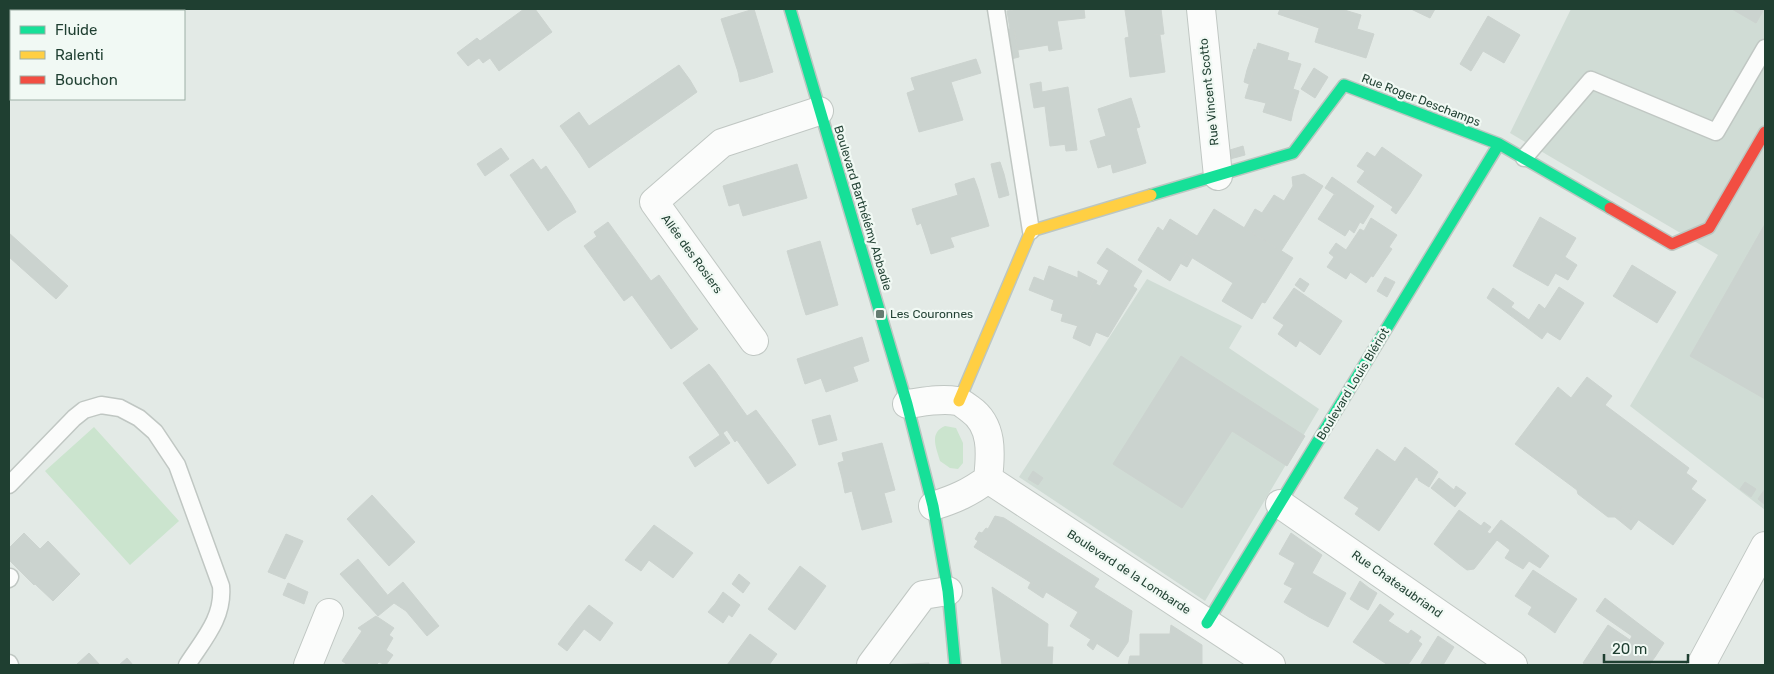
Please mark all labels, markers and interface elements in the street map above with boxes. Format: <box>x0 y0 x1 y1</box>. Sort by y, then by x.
legend <box>10 10 185 100</box>
text: Fluide <box>55 21 97 39</box>
street label: Rue Vincent Scotto <box>1196 38 1222 146</box>
text: Ralenti <box>55 46 104 64</box>
text: Bouchon <box>55 71 118 89</box>
street label: Rue Roger Deschamps <box>1360 71 1482 129</box>
street label: Boulevard Barthélémy Abbadie <box>831 124 895 292</box>
street label: Allée des Rosiers <box>659 212 725 296</box>
place label: Les Couronnes <box>890 307 973 321</box>
marker: Les Couronnes <box>874 308 886 320</box>
street label: Boulevard Louis Blériot <box>1314 325 1392 443</box>
street label: Boulevard de la Lombarde <box>1065 527 1194 617</box>
street label: Rue Chateaubriand <box>1349 547 1445 621</box>
scale bar <box>1604 632 1688 664</box>
text: 20 m <box>1612 640 1647 658</box>

